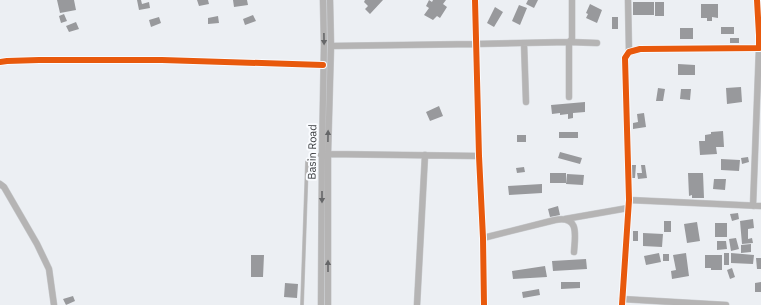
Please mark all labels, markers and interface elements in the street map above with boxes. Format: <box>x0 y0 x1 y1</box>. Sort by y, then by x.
one-way arrow <box>321 33 327 46</box>
street label: Basin Road <box>305 124 319 180</box>
one-way arrow <box>325 130 332 142</box>
one-way arrow <box>319 191 325 204</box>
one-way arrow <box>325 259 331 272</box>

